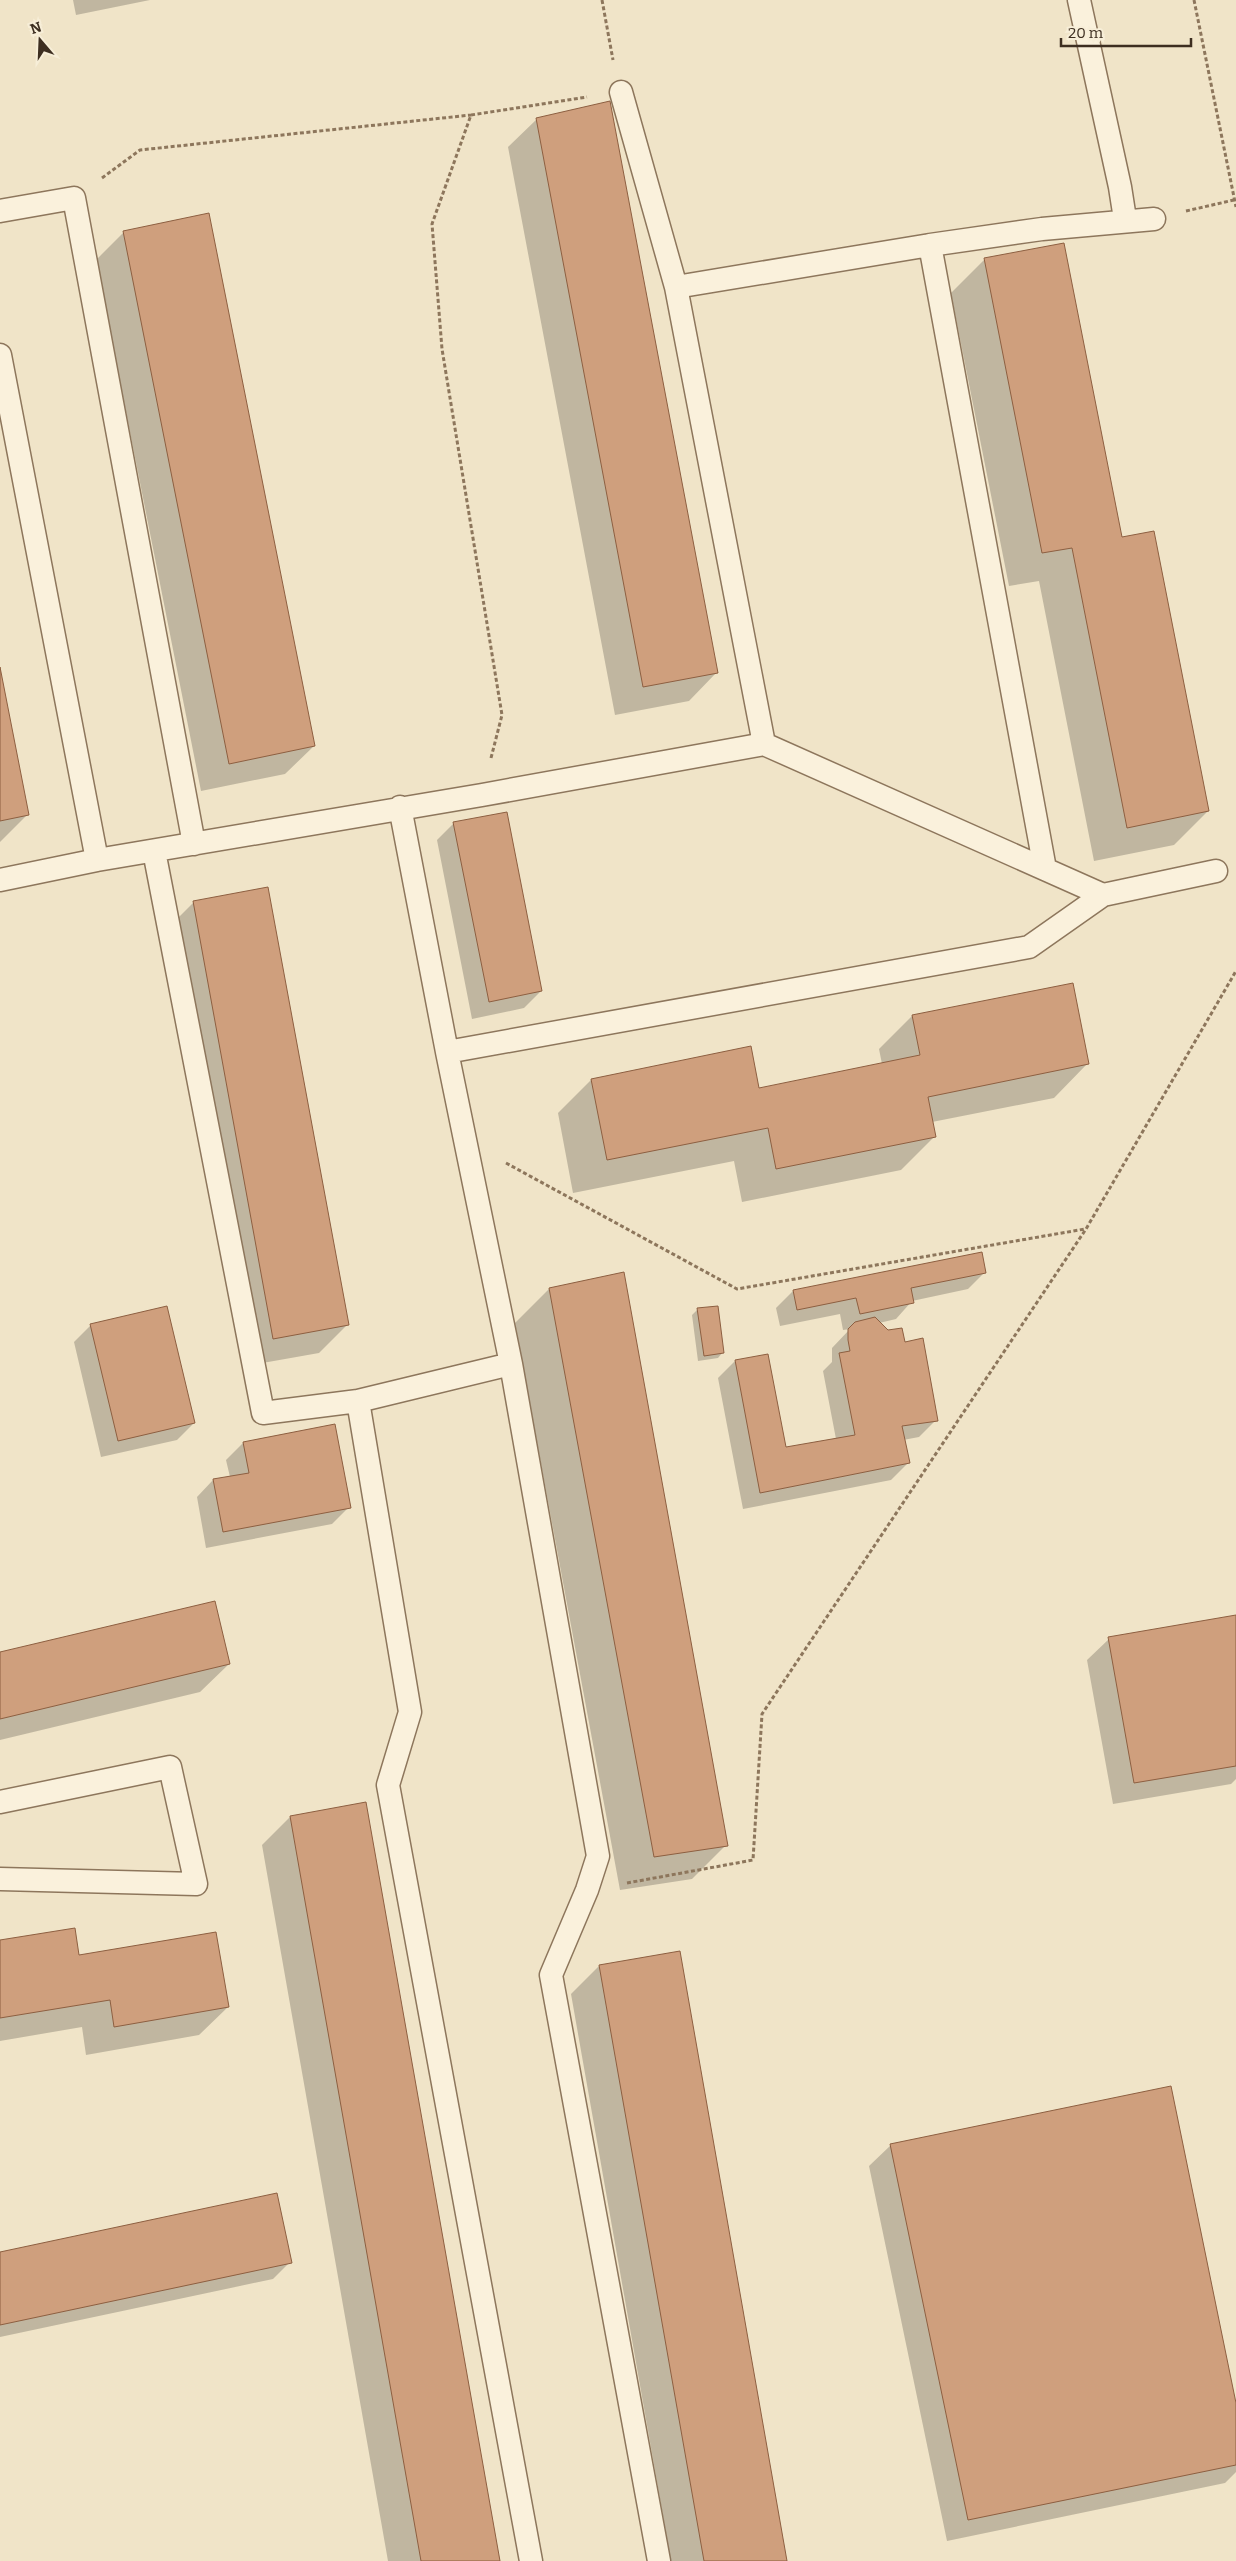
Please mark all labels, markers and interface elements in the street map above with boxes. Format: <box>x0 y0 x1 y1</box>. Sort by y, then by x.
north arrow <box>15 15 65 65</box>
scale bar <box>1061 15 1191 47</box>
text: N <box>28 18 44 38</box>
text: 20 m <box>1068 24 1104 42</box>

